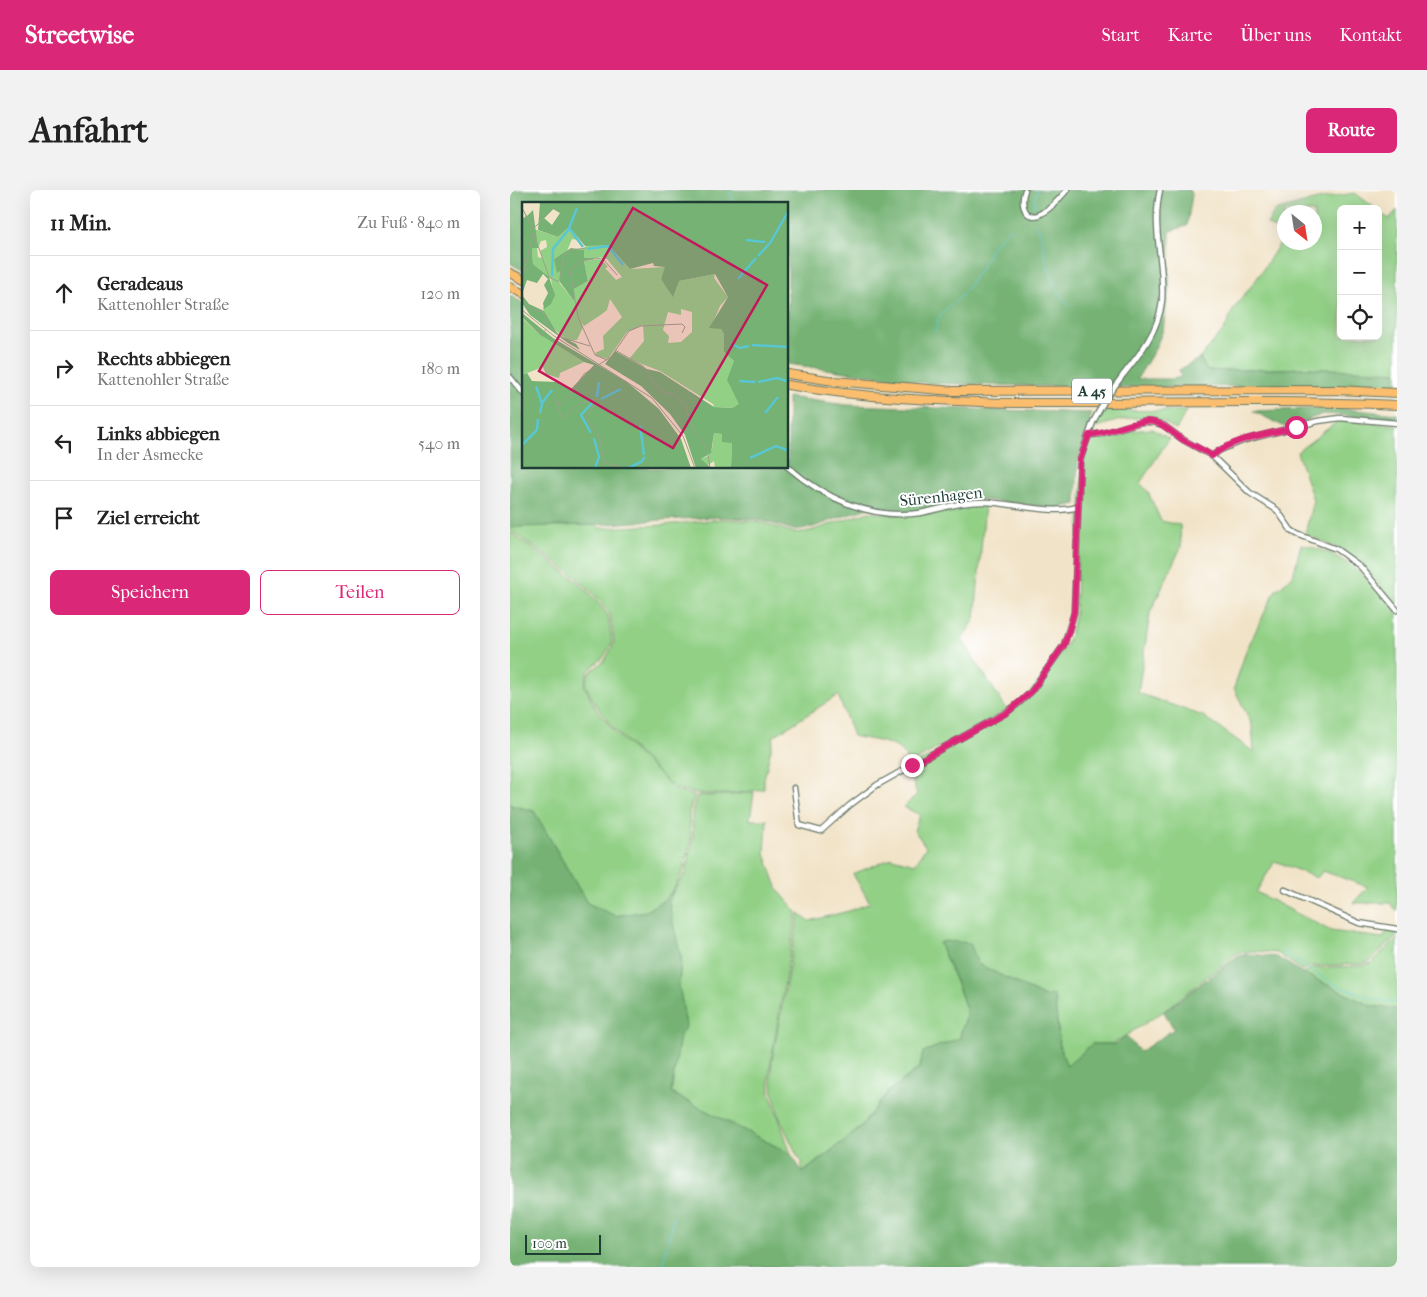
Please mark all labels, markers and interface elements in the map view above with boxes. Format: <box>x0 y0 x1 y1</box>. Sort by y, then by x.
text: Streetwise <box>25 21 134 49</box>
text: Start <box>1101 25 1140 46</box>
text: Karte <box>1168 25 1212 46</box>
text: Über uns <box>1240 25 1311 46</box>
text: Kontakt <box>1339 25 1402 46</box>
button: Route <box>1306 108 1397 153</box>
text: Anfahrt <box>30 110 148 151</box>
inset map <box>522 202 789 469</box>
north arrow <box>1277 205 1322 250</box>
map controls <box>1337 205 1382 340</box>
button: + <box>1337 205 1382 250</box>
text: 11 Min. <box>50 211 111 235</box>
text: Zu Fuß · 840 m <box>357 213 460 232</box>
button: − <box>1337 250 1382 295</box>
text: Geradeaus <box>97 273 183 295</box>
icon: ahead <box>50 279 78 307</box>
text: 120 m <box>421 284 460 303</box>
text: Kattenohler Straße <box>97 295 229 314</box>
button: locate <box>1337 295 1382 340</box>
text: Rechts abbiegen <box>97 348 231 370</box>
icon: right <box>50 354 78 382</box>
text: 180 m <box>421 359 460 378</box>
text: Kattenohler Straße <box>97 370 229 389</box>
road number: A 45 <box>1072 378 1112 404</box>
route start <box>1285 416 1308 439</box>
text: Links abbiegen <box>97 423 220 445</box>
icon: left <box>50 429 78 457</box>
text: 540 m <box>418 434 460 453</box>
text: In der Asmecke <box>97 445 203 464</box>
street label: Sürenhagen <box>899 483 984 510</box>
icon: arrive <box>50 504 78 532</box>
text: Ziel erreicht <box>97 507 200 529</box>
button: Speichern <box>50 570 250 615</box>
button: Teilen <box>260 570 460 615</box>
route end <box>901 754 924 777</box>
scale bar <box>525 1232 601 1255</box>
text: 100 m <box>532 1235 567 1252</box>

